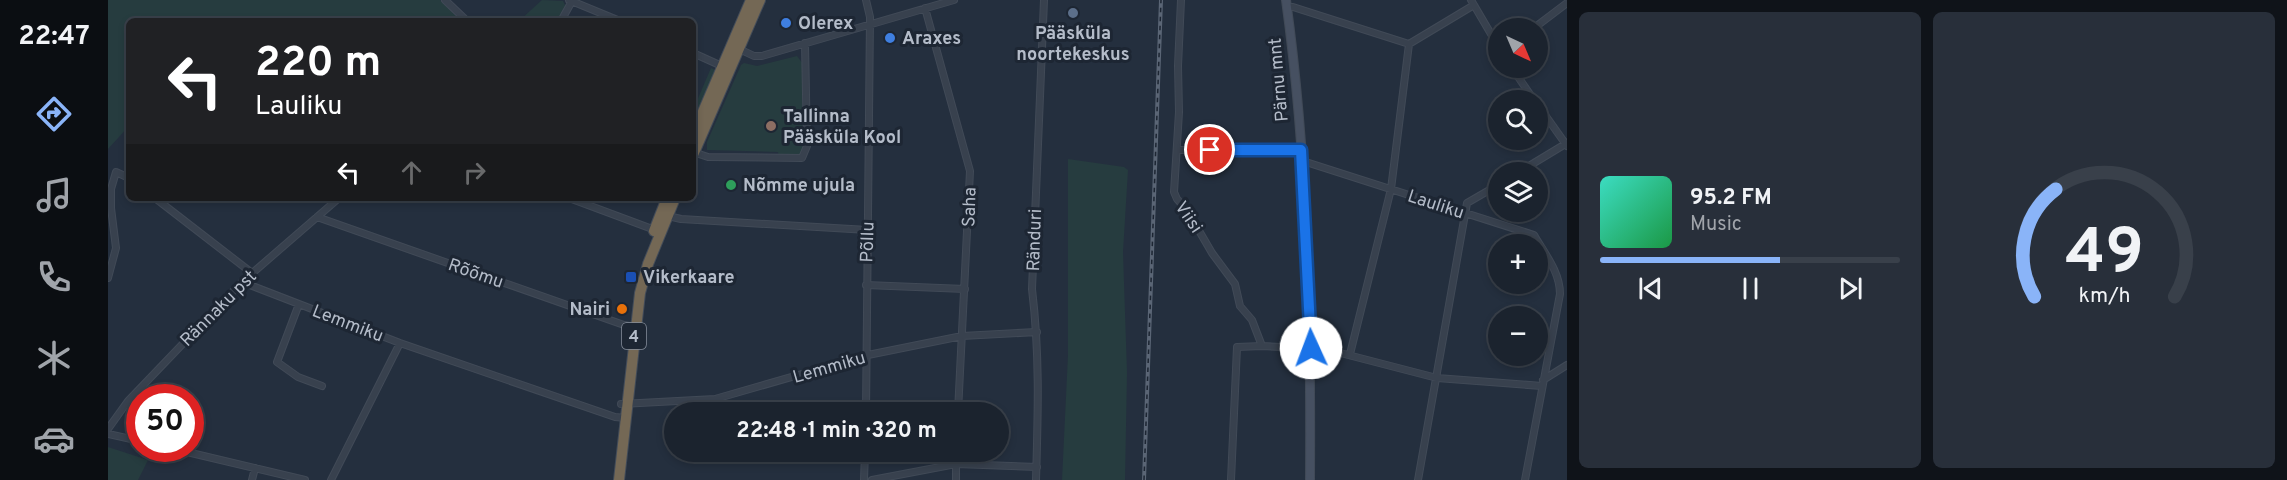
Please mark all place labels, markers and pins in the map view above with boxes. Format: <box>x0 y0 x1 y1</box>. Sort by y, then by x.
marker: Pääsküla noortekeskus <box>1066 6 1080 20</box>
place label: Olerex <box>798 13 853 36</box>
marker: Olerex <box>779 16 793 30</box>
place label: Pääsküla noortekeskus <box>1016 23 1130 67</box>
place label: Araxes <box>902 28 961 51</box>
marker: Araxes <box>883 31 897 45</box>
place label: Tallinna Pääsküla Kool <box>783 106 901 150</box>
marker: Tallinna Pääsküla Kool <box>764 119 778 133</box>
pin <box>1184 124 1235 175</box>
place label: Nõmme ujula <box>743 175 855 198</box>
marker: Nõmme ujula <box>724 178 738 192</box>
place label: Vikerkaare <box>643 267 735 290</box>
marker: Vikerkaare <box>624 270 638 284</box>
place label: Nairi <box>569 299 610 322</box>
marker: Nairi <box>615 302 629 316</box>

